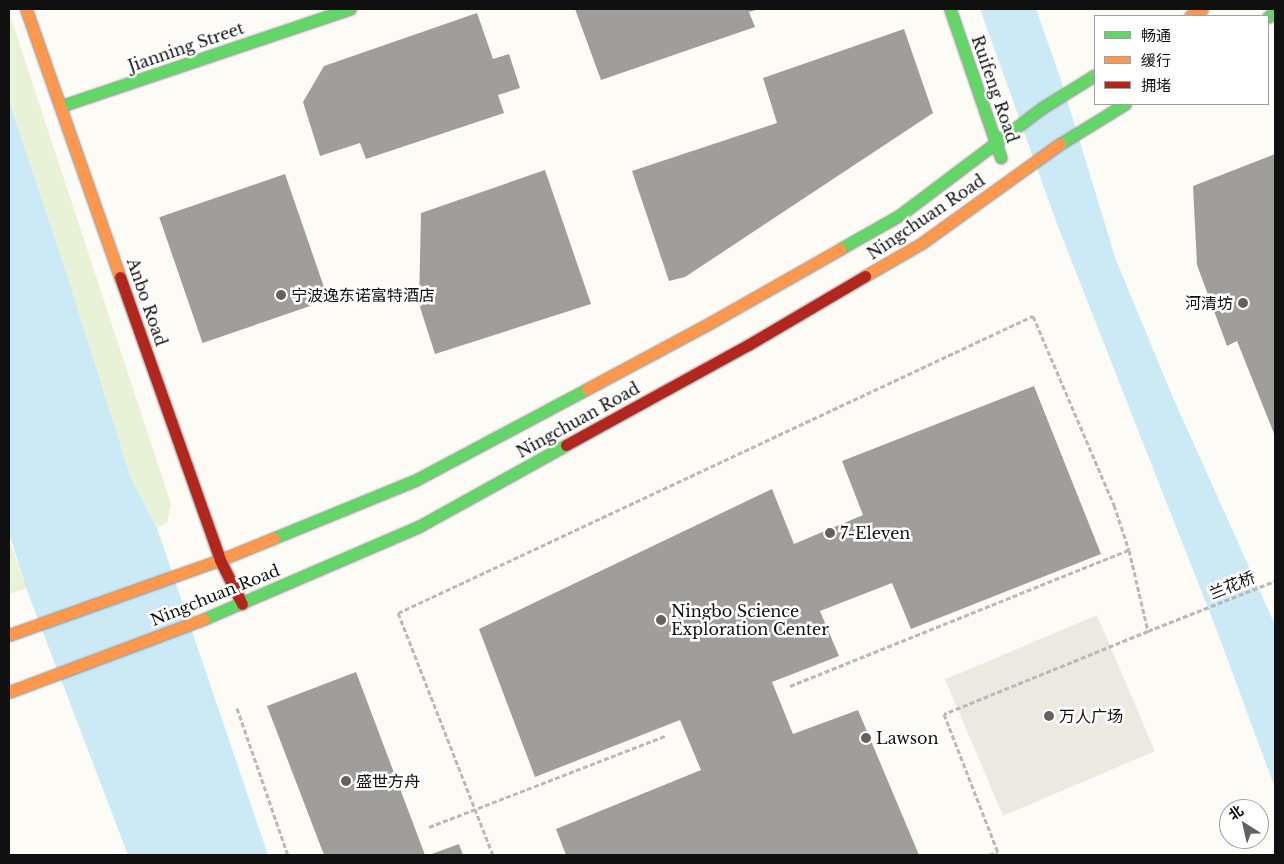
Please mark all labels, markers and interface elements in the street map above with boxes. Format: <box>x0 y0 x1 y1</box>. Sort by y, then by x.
legend <box>1094 15 1269 105</box>
street label: Jianning Street <box>126 18 246 76</box>
text: 畅通 <box>1141 26 1171 45</box>
street label: Ruifeng Road <box>968 33 1022 145</box>
text: 缓行 <box>1141 51 1171 70</box>
text: 拥堵 <box>1141 76 1171 95</box>
street label: Ningchuan Road <box>864 171 988 263</box>
street label: Anbo Road <box>123 256 171 348</box>
place label: 宁波逸东诺富特酒店 <box>291 285 435 305</box>
marker: 宁波逸东诺富特酒店 <box>275 289 287 301</box>
place label: 河清坊 <box>1185 293 1233 313</box>
marker: 河清坊 <box>1237 297 1249 309</box>
street label: Ningchuan Road <box>513 378 643 462</box>
place label: 7-Eleven <box>840 523 910 543</box>
marker: 7-Eleven <box>824 527 836 539</box>
street label: Ningchuan Road <box>148 560 282 630</box>
street label: 兰花桥 <box>1206 567 1258 603</box>
place label: Ningbo Science Exploration Center <box>671 601 829 639</box>
marker: Ningbo Science Exploration Center <box>655 614 667 626</box>
place label: 万人广场 <box>1059 706 1123 726</box>
marker: 万人广场 <box>1043 710 1055 722</box>
place label: Lawson <box>876 728 938 748</box>
marker: Lawson <box>860 732 872 744</box>
place label: 盛世方舟 <box>356 771 420 791</box>
marker: 盛世方舟 <box>340 775 352 787</box>
north arrow <box>1219 799 1269 849</box>
text: 北 <box>1225 801 1247 824</box>

